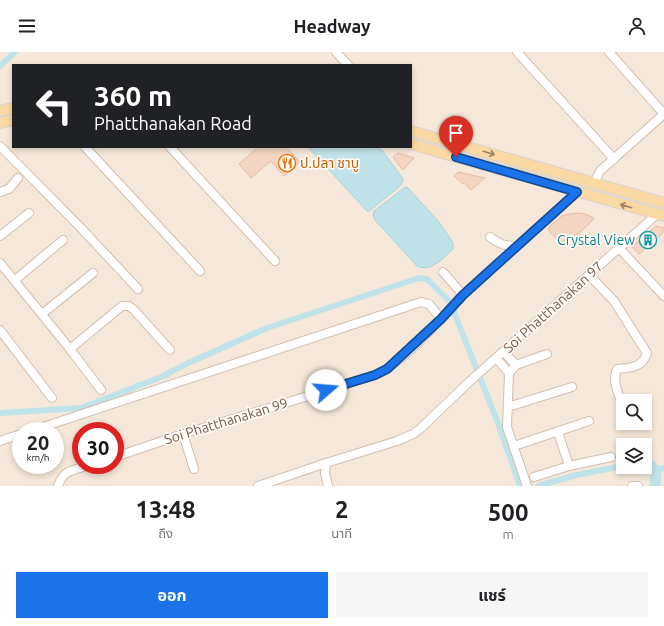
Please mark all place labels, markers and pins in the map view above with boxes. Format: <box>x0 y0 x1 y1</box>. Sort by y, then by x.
pin <box>439 116 473 157</box>
restaurant icon: ป.ปลา ชาบู <box>277 153 297 173</box>
place label: ป.ปลา ชาบู <box>300 155 359 172</box>
building icon: Crystal View <box>638 230 658 250</box>
place label: Crystal View <box>557 232 635 248</box>

